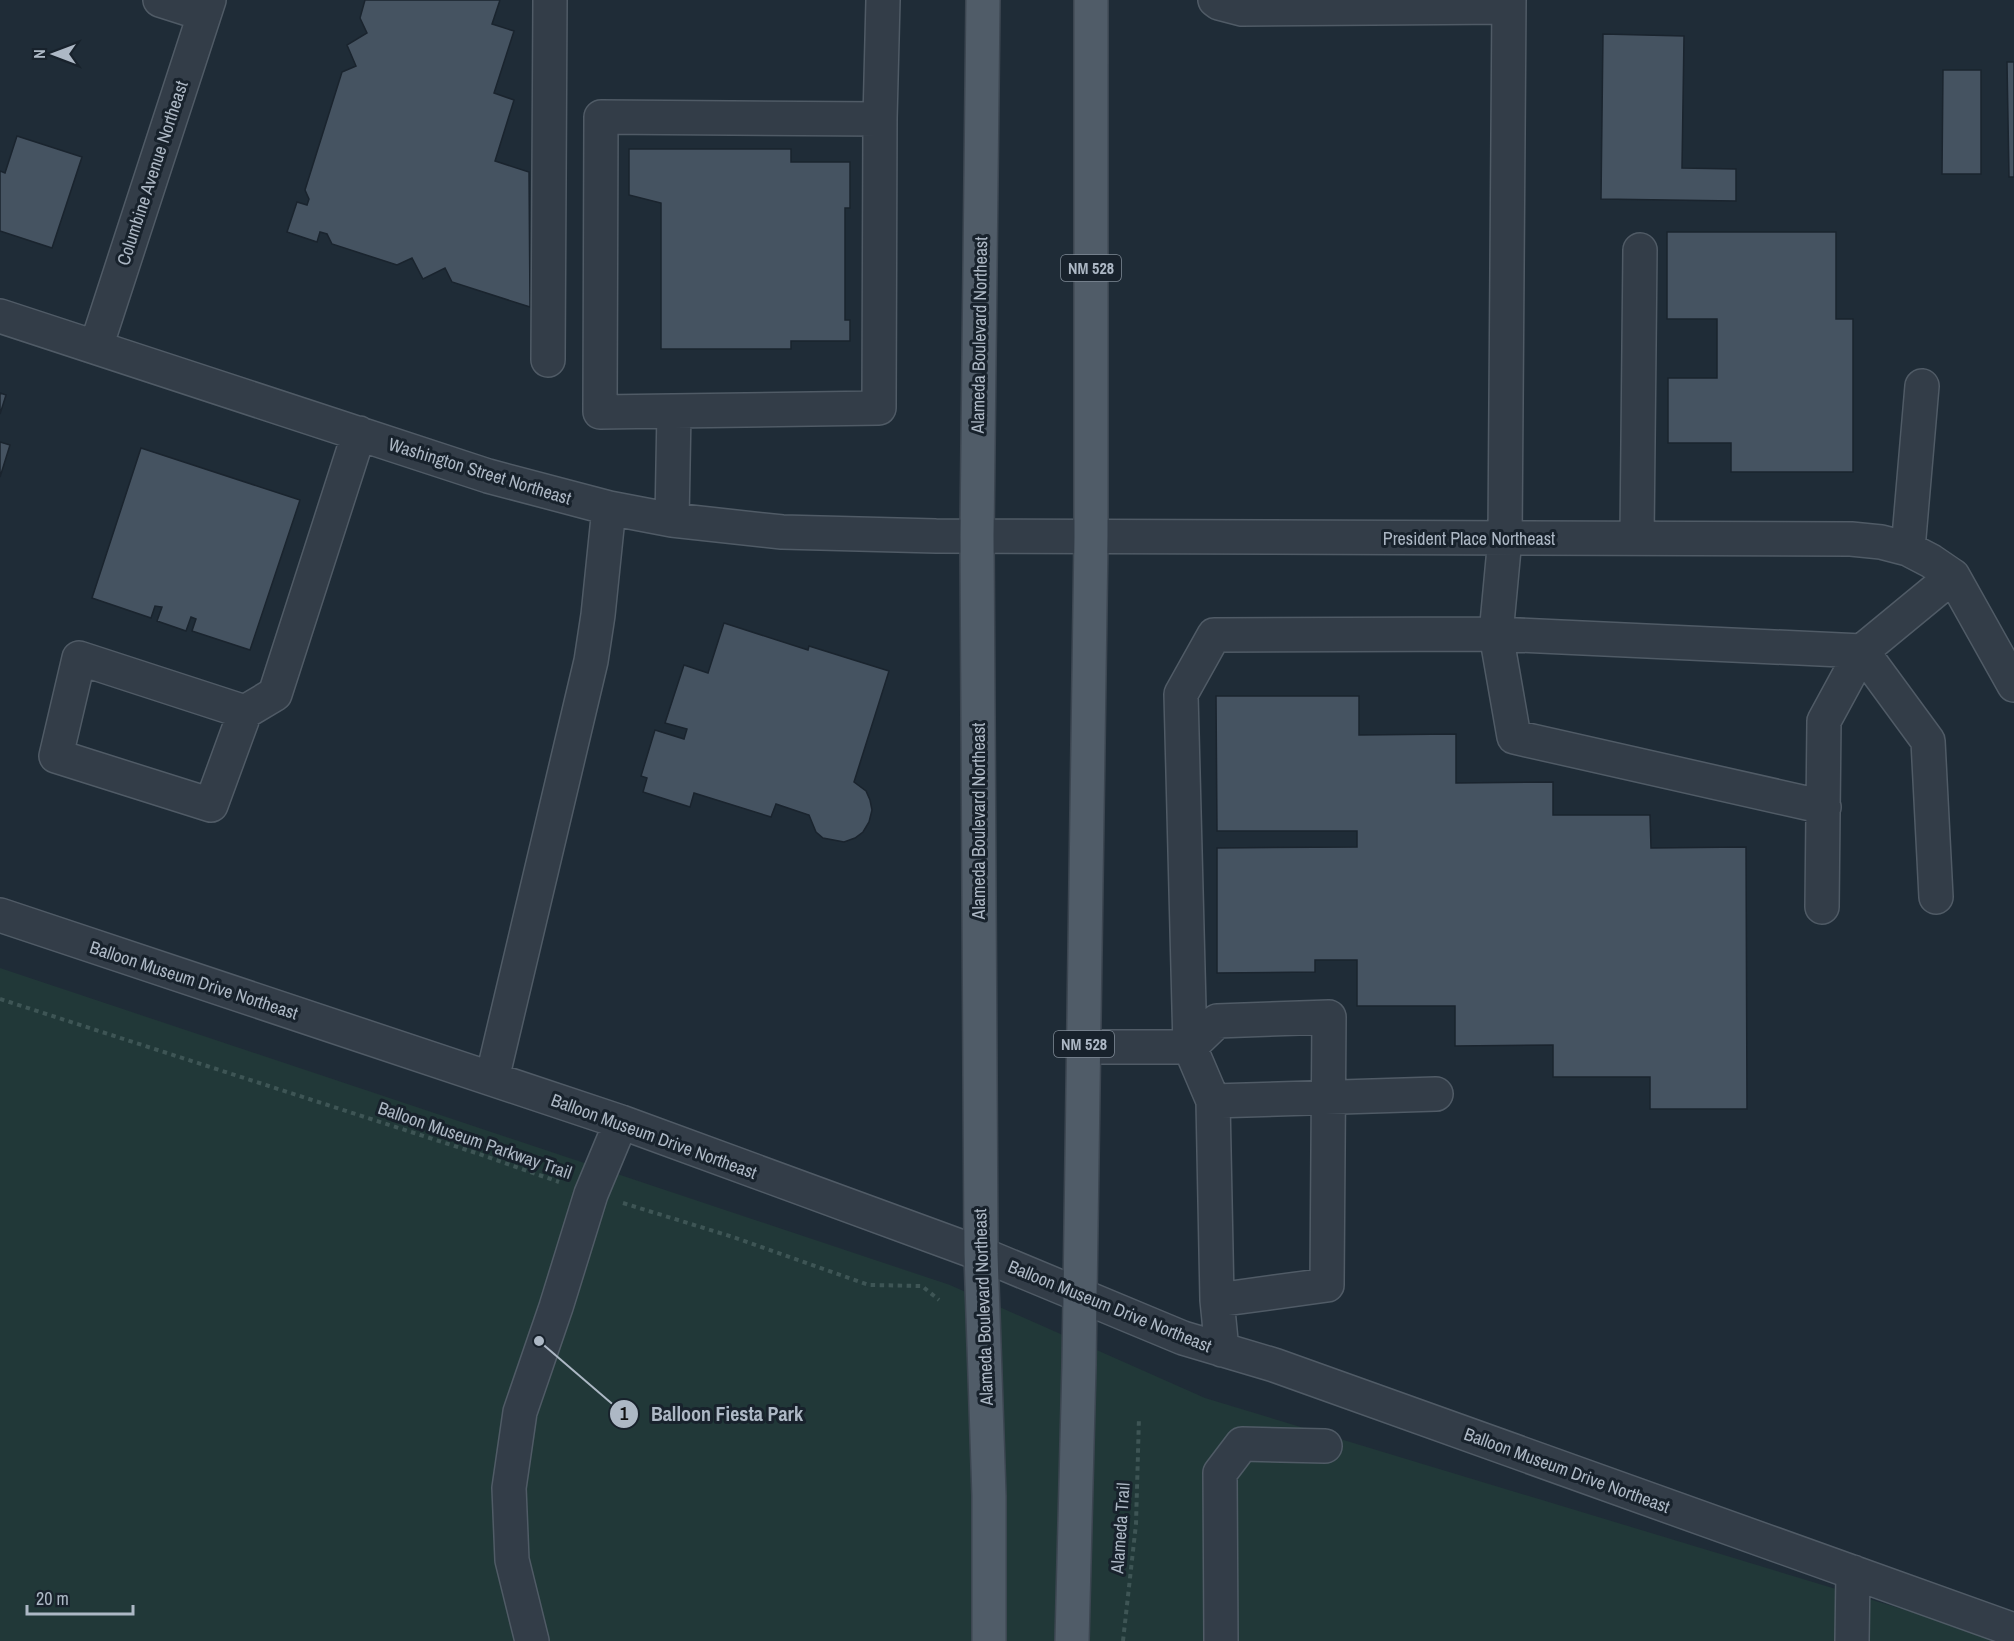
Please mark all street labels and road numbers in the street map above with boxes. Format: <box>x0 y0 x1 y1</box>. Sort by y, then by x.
street label: Columbine Avenue Northeast <box>110 78 194 268</box>
street label: Alameda Boulevard Northeast <box>965 236 993 435</box>
road number: NM 528 <box>1061 255 1121 281</box>
street label: Washington Street Northeast <box>386 431 574 511</box>
street label: President Place Northeast <box>1383 526 1555 551</box>
street label: Alameda Boulevard Northeast <box>966 723 991 920</box>
street label: Balloon Museum Drive Northeast <box>87 935 301 1025</box>
road number: NM 528 <box>1054 1031 1114 1057</box>
street label: Balloon Museum Drive Northeast <box>548 1087 760 1185</box>
street label: Balloon Museum Parkway Trail <box>375 1095 575 1185</box>
street label: Alameda Boulevard Northeast <box>967 1208 999 1407</box>
street label: Balloon Museum Drive Northeast <box>1005 1254 1215 1358</box>
street label: Balloon Museum Drive Northeast <box>1461 1421 1673 1519</box>
street label: Alameda Trail <box>1104 1482 1136 1575</box>

